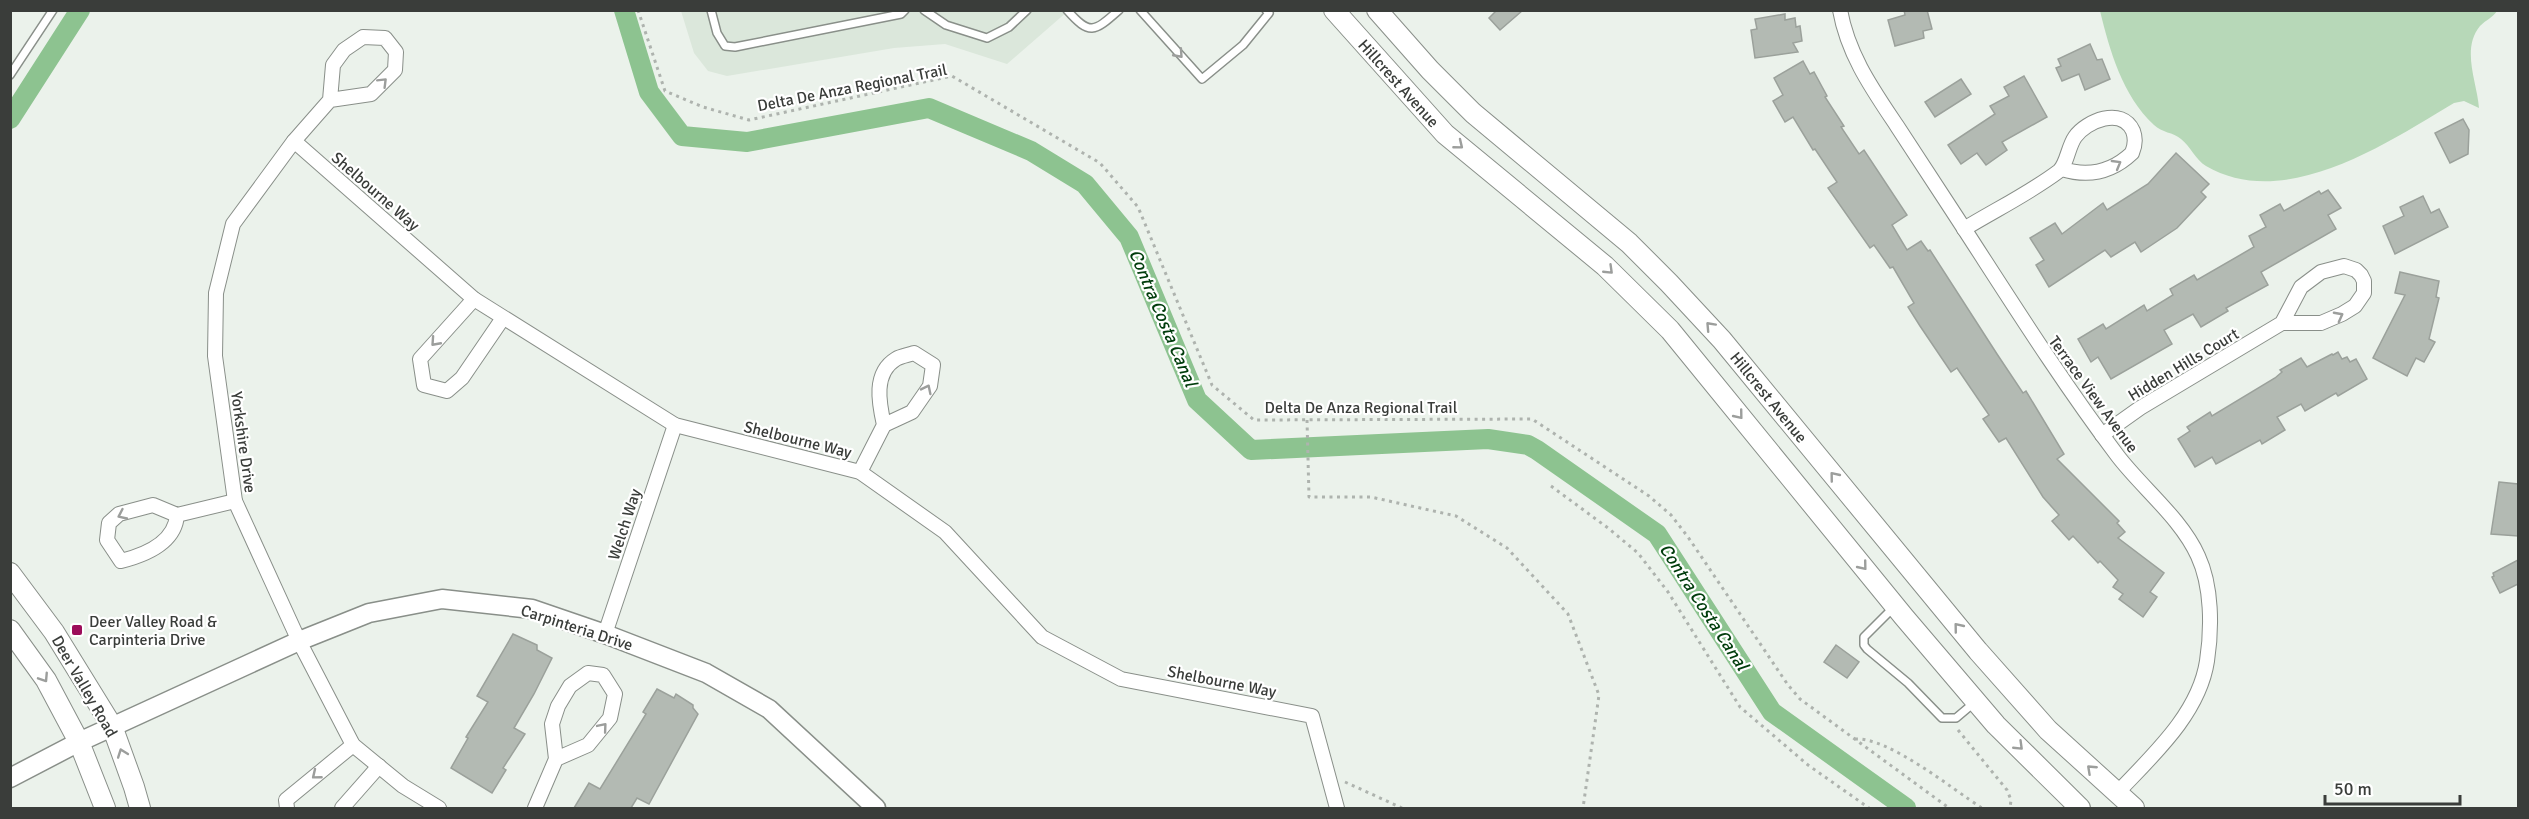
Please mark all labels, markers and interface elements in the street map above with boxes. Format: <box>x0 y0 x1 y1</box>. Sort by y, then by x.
street label: Hillcrest Avenue <box>1354 36 1443 132</box>
one-way arrow <box>1172 47 1183 58</box>
street label: Delta De Anza Regional Trail <box>756 60 949 116</box>
one-way arrow <box>376 78 387 89</box>
one-way arrow <box>1452 138 1463 149</box>
street label: Shelbourne Way <box>327 148 424 236</box>
one-way arrow <box>2111 159 2121 171</box>
water label: Contra Costa Canal <box>1124 246 1203 392</box>
one-way arrow <box>1601 263 1612 274</box>
one-way arrow <box>2332 312 2343 323</box>
one-way arrow <box>1706 323 1717 333</box>
street label: Hidden Hills Court <box>2125 324 2243 406</box>
street label: Terrace View Avenue <box>2044 332 2142 457</box>
one-way arrow <box>431 335 442 346</box>
street label: Hillcrest Avenue <box>1725 348 1811 447</box>
one-way arrow <box>919 384 931 395</box>
street label: Yorkshire Drive <box>226 390 260 494</box>
street label: Delta De Anza Regional Trail <box>1265 398 1458 418</box>
one-way arrow <box>1732 408 1743 419</box>
street label: Shelbourne Way <box>742 417 854 463</box>
one-way arrow <box>1831 472 1842 483</box>
street label: Welch Way <box>604 486 646 562</box>
one-way arrow <box>118 508 129 520</box>
water label: Contra Costa Canal <box>1655 539 1754 676</box>
one-way arrow <box>1855 559 1866 570</box>
street label: Carpinteria Drive <box>518 600 635 655</box>
place label: Deer Valley Road & Carpinteria Drive <box>89 612 217 650</box>
marker: Deer Valley Road & Carpinteria Drive <box>70 623 84 637</box>
one-way arrow <box>1955 623 1966 634</box>
street label: Deer Valley Road <box>47 632 121 741</box>
street label: Shelbourne Way <box>1166 662 1278 702</box>
one-way arrow <box>37 671 48 682</box>
one-way arrow <box>596 723 607 734</box>
one-way arrow <box>2012 739 2022 750</box>
one-way arrow <box>116 748 129 759</box>
one-way arrow <box>2087 766 2098 777</box>
one-way arrow <box>312 768 323 779</box>
scale bar <box>2325 768 2460 806</box>
text: 50 m <box>2334 778 2372 800</box>

